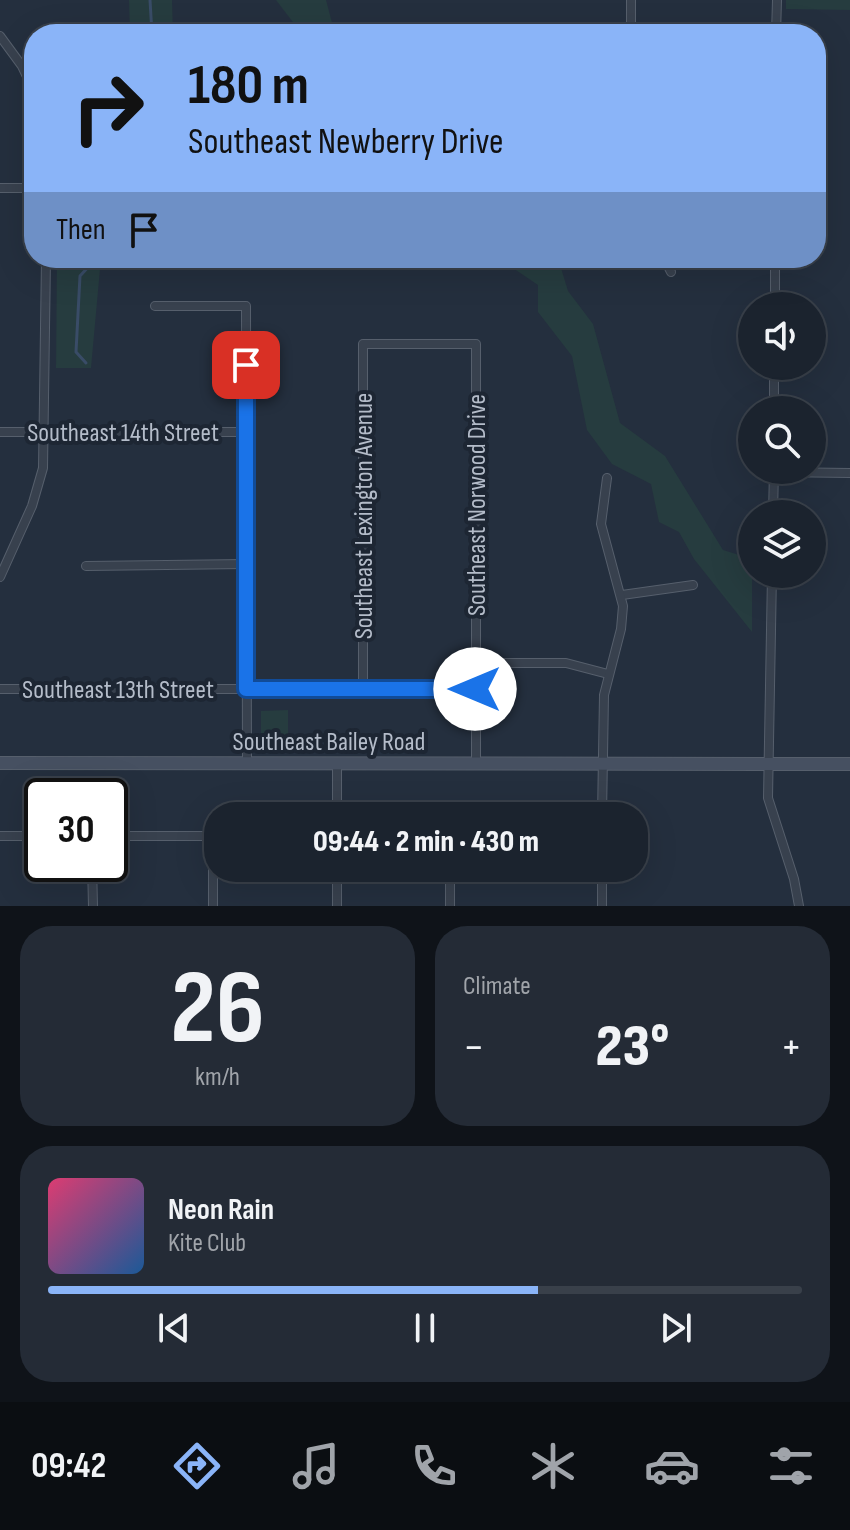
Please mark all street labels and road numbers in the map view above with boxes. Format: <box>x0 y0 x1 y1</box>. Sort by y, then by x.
street label: Southeast Lexington Avenue <box>349 393 380 639</box>
street label: Southeast Norwood Drive <box>462 394 493 616</box>
street label: Southeast 14th Street <box>27 418 219 449</box>
street label: Southeast 13th Street <box>22 675 214 706</box>
street label: Southeast Bailey Road <box>233 727 425 758</box>

